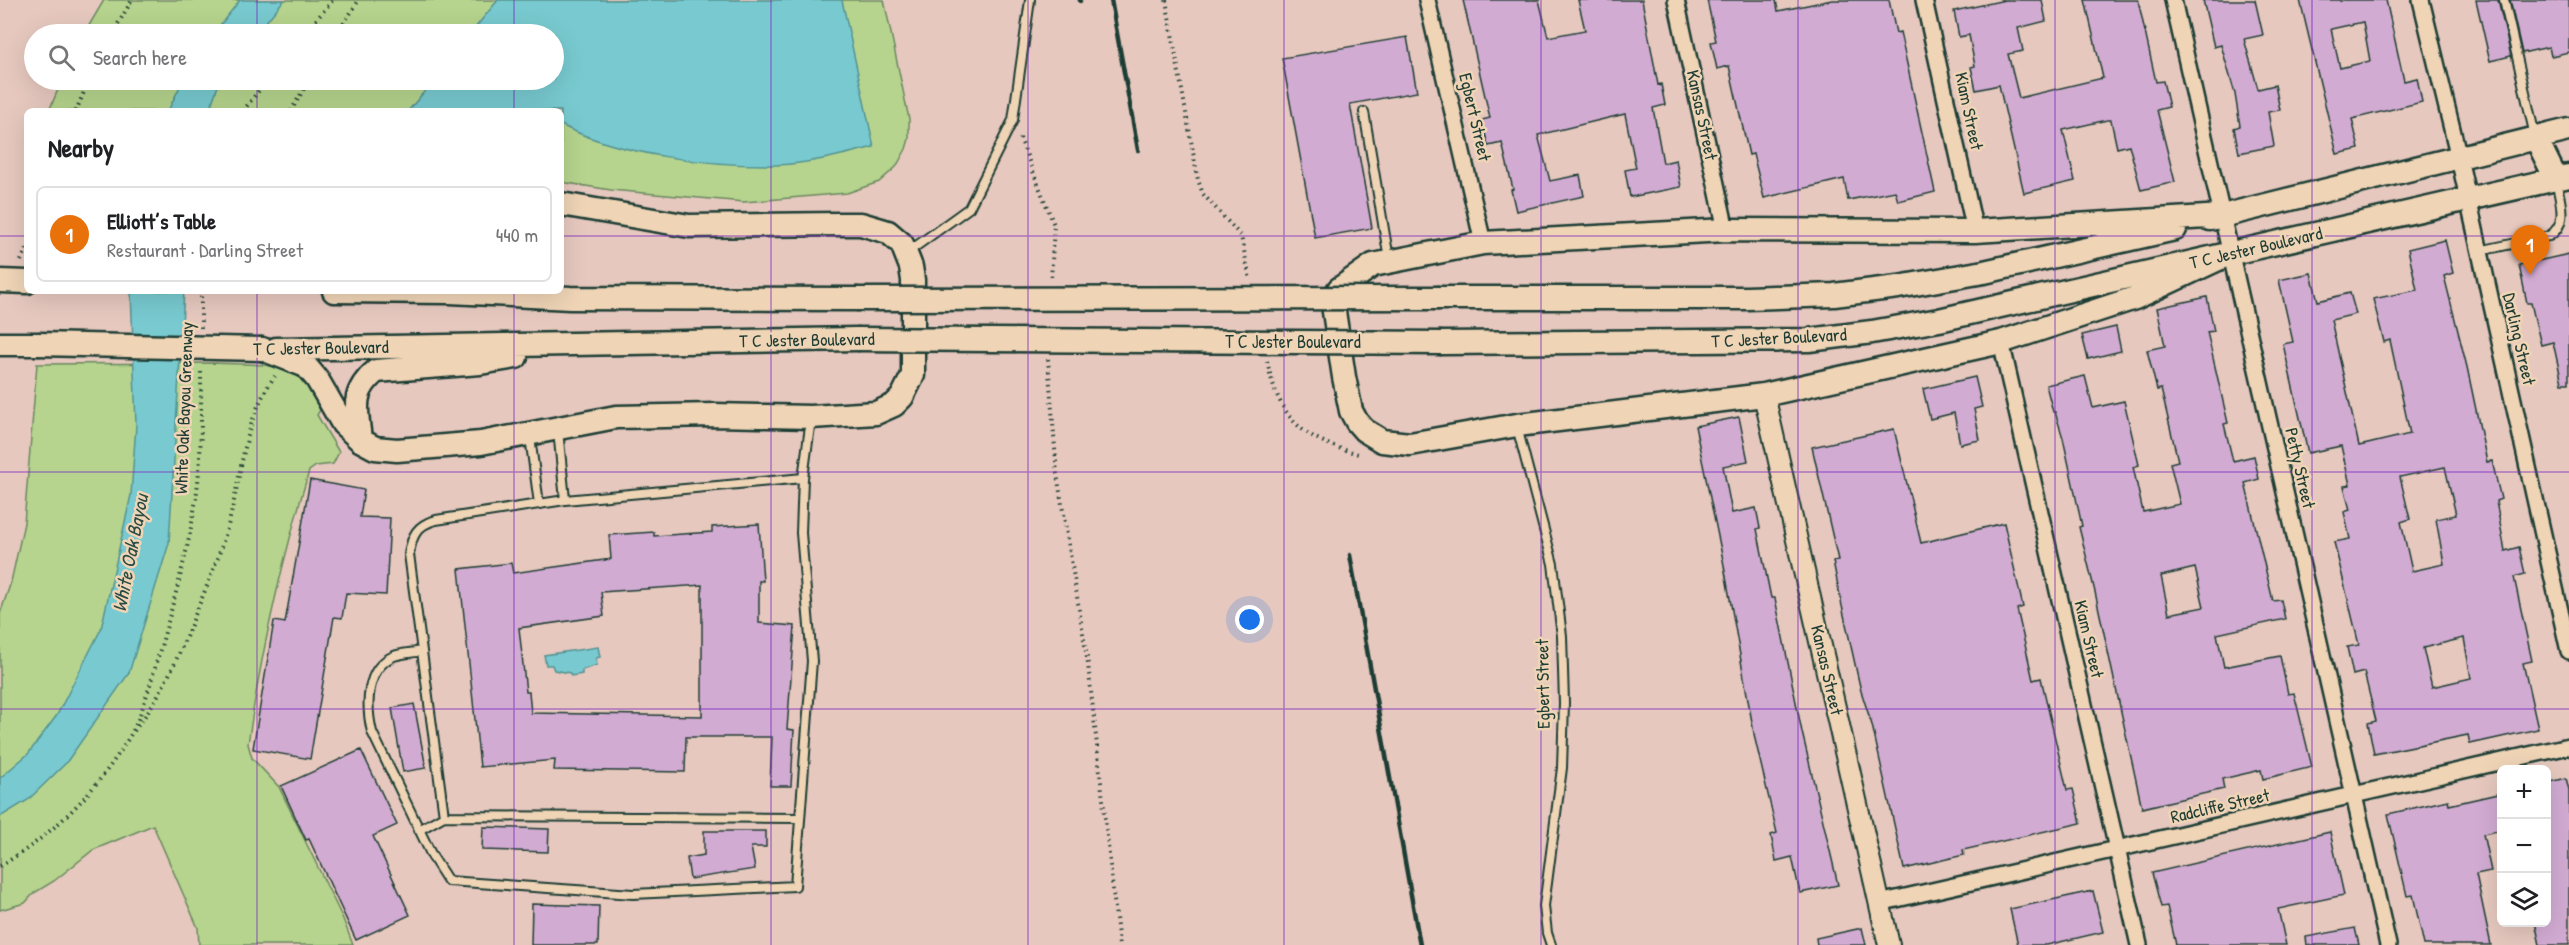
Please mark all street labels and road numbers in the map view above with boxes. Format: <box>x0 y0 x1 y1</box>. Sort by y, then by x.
street label: Kansas Street <box>1681 68 1724 163</box>
street label: Egbert Street <box>1453 70 1498 164</box>
street label: Kiam Street <box>1949 70 1990 153</box>
street label: T C Jester Boulevard <box>2187 220 2325 275</box>
street label: Darling Street <box>2497 291 2542 388</box>
street label: White Oak Bayou Greenway <box>168 321 199 495</box>
street label: T C Jester Boulevard <box>1711 321 1847 354</box>
street label: T C Jester Boulevard <box>739 326 875 353</box>
street label: T C Jester Boulevard <box>1225 329 1361 354</box>
street label: T C Jester Boulevard <box>253 334 389 361</box>
street label: Petty Street <box>2279 425 2322 511</box>
street label: Kiam Street <box>2068 598 2111 681</box>
street label: Kansas Street <box>1805 622 1850 718</box>
street label: Egbert Street <box>1529 638 1556 729</box>
street label: Radcliffe Street <box>2168 782 2273 829</box>

